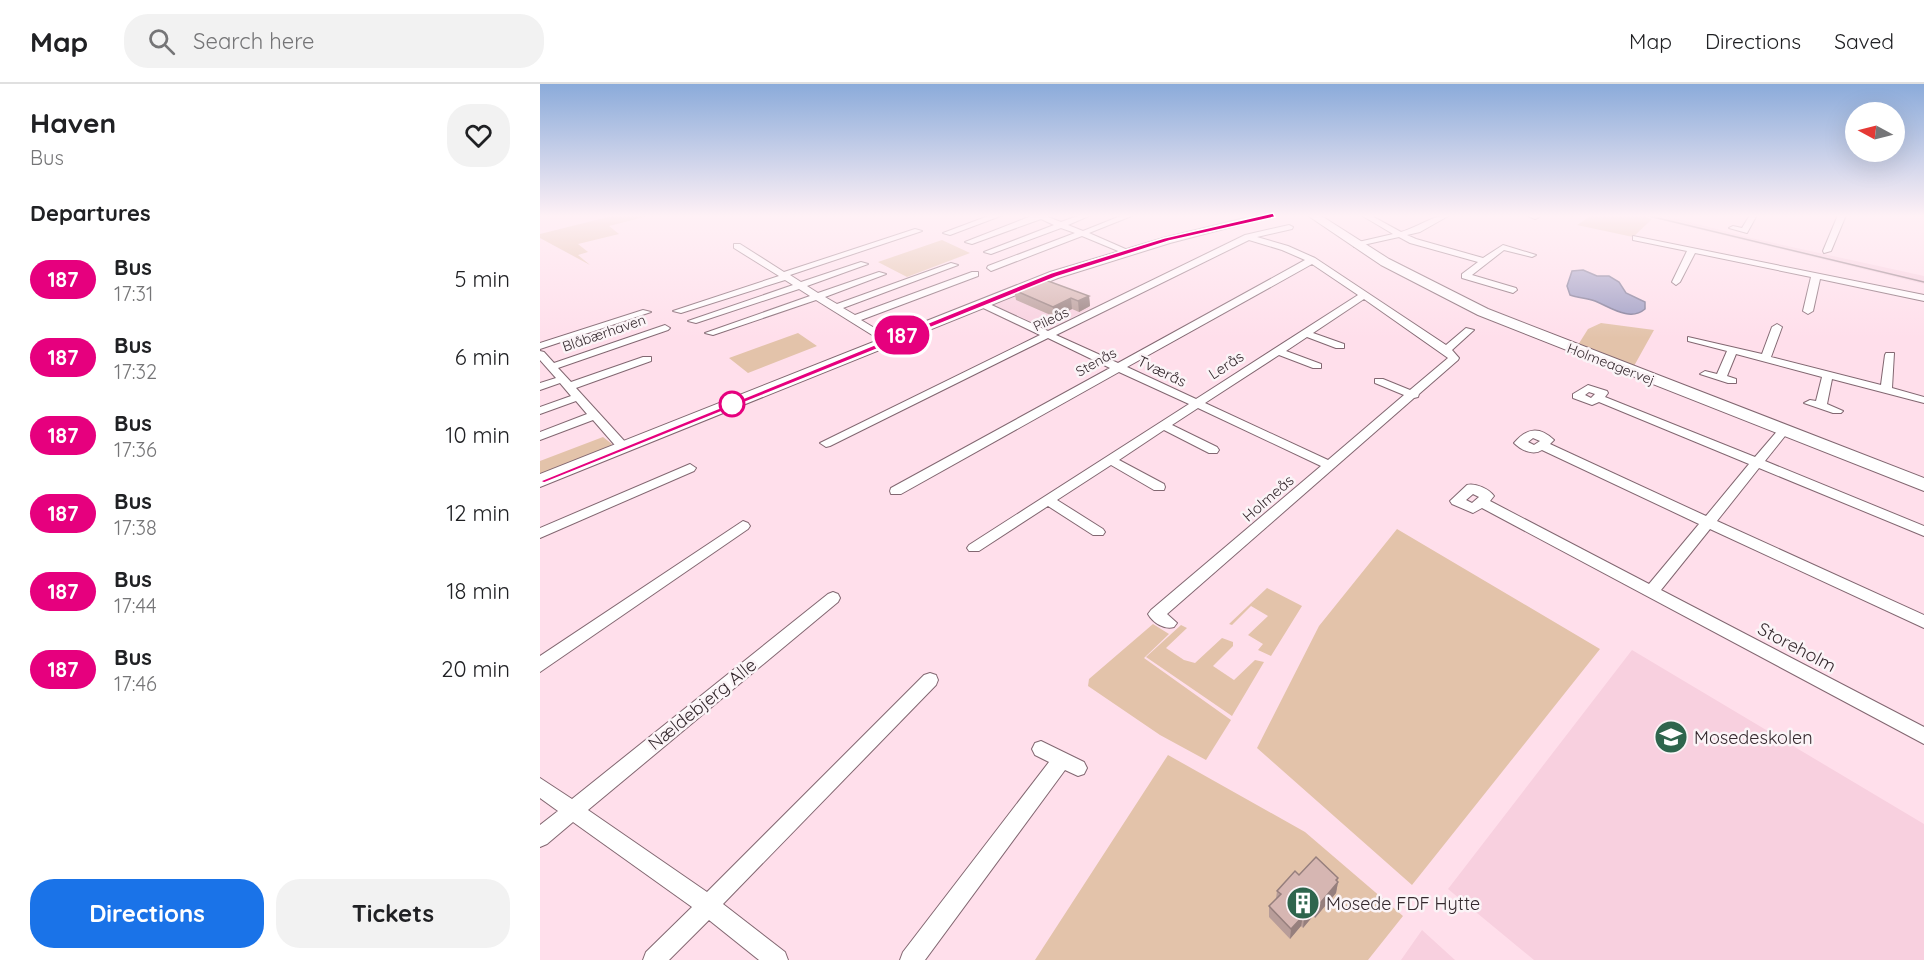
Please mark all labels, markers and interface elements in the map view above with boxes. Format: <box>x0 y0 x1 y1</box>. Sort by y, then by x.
search box <box>124 14 544 68</box>
text: Map <box>30 24 88 59</box>
icon: search <box>145 25 178 58</box>
text: Search here <box>193 27 315 55</box>
text: Map <box>1629 28 1672 54</box>
text: Directions <box>1705 28 1801 54</box>
text: Saved <box>1834 28 1894 54</box>
north arrow <box>1845 102 1905 162</box>
map controls <box>1845 102 1905 162</box>
button: heart <box>447 104 510 167</box>
text: Haven <box>30 105 116 140</box>
text: Bus <box>30 145 64 170</box>
text: Departures <box>30 199 151 227</box>
text: Bus <box>114 253 152 281</box>
text: 5 min <box>455 265 510 293</box>
text: 187 <box>47 266 79 292</box>
text: 17:31 <box>114 281 153 306</box>
street label: Pileås <box>1030 303 1072 335</box>
street label: Blåbærhaven <box>560 310 648 356</box>
line badge: 187 <box>868 316 937 354</box>
text: 187 <box>886 322 918 348</box>
text: Bus <box>114 331 152 359</box>
street label: Holmeagervej <box>1565 339 1657 389</box>
text: 6 min <box>455 343 510 371</box>
text: 187 <box>47 344 79 370</box>
street label: Stenås <box>1073 344 1119 380</box>
street label: Lerås <box>1205 347 1247 383</box>
street label: Tværås <box>1134 351 1190 391</box>
text: 17:32 <box>114 359 157 384</box>
unlabelled marker <box>719 391 745 417</box>
text: Bus <box>114 409 152 437</box>
text: 10 min <box>445 421 510 449</box>
text: 187 <box>47 422 79 448</box>
text: 17:36 <box>114 437 157 462</box>
street label: Holmeås <box>1239 471 1297 525</box>
text: Bus <box>114 487 152 515</box>
text: 12 min <box>446 499 510 527</box>
text: 187 <box>47 500 79 526</box>
text: 17:38 <box>114 515 157 540</box>
text: Bus <box>114 565 152 593</box>
text: 18 min <box>446 577 510 605</box>
text: 187 <box>47 578 79 604</box>
text: 17:44 <box>114 593 156 618</box>
street label: Storeholm <box>1754 617 1840 677</box>
text: Bus <box>114 643 152 671</box>
street label: Nældebjerg Alle <box>643 653 761 755</box>
text: 20 min <box>441 655 510 683</box>
text: 187 <box>47 656 79 682</box>
text: 17:46 <box>114 671 157 696</box>
school or university icon: Mosedeskolen <box>1653 719 1689 755</box>
place label: Mosedeskolen <box>1694 726 1813 749</box>
button: Directions <box>30 879 264 948</box>
button: Tickets <box>276 879 510 948</box>
building icon: Mosede FDF Hytte <box>1285 885 1321 921</box>
place label: Mosede FDF Hytte <box>1326 892 1480 915</box>

